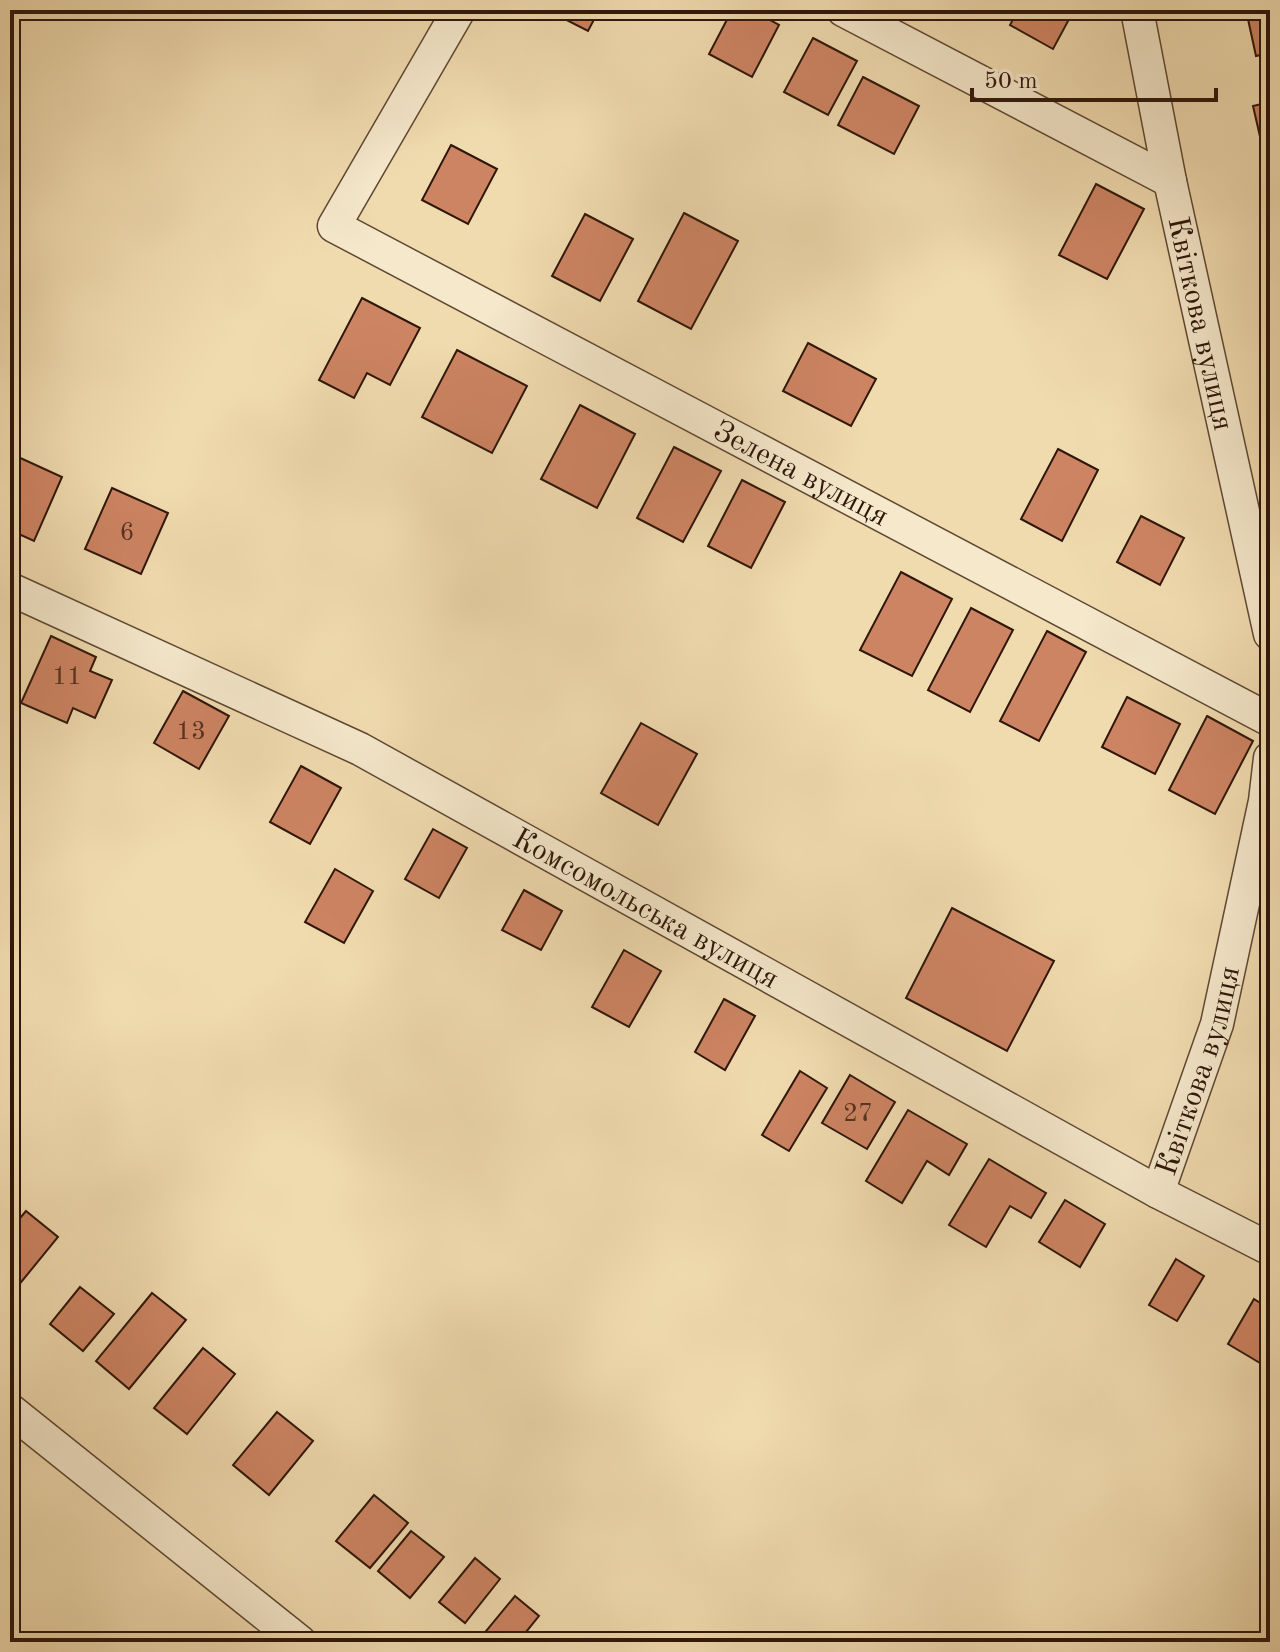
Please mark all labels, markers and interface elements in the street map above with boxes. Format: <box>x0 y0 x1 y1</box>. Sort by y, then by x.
scale bar <box>972 52 1216 102</box>
text: 50 m <box>984 70 1038 94</box>
street label: Квіткова вулиця <box>1161 214 1238 434</box>
street label: Зелена вулиця <box>708 416 893 533</box>
house number: 6 <box>119 520 135 546</box>
house number: 11 <box>52 664 82 690</box>
house number: 13 <box>176 719 206 745</box>
street label: Комсомольська вулиця <box>507 824 783 995</box>
street label: Квіткова вулиця <box>1152 964 1246 1180</box>
house number: 27 <box>843 1101 873 1127</box>

